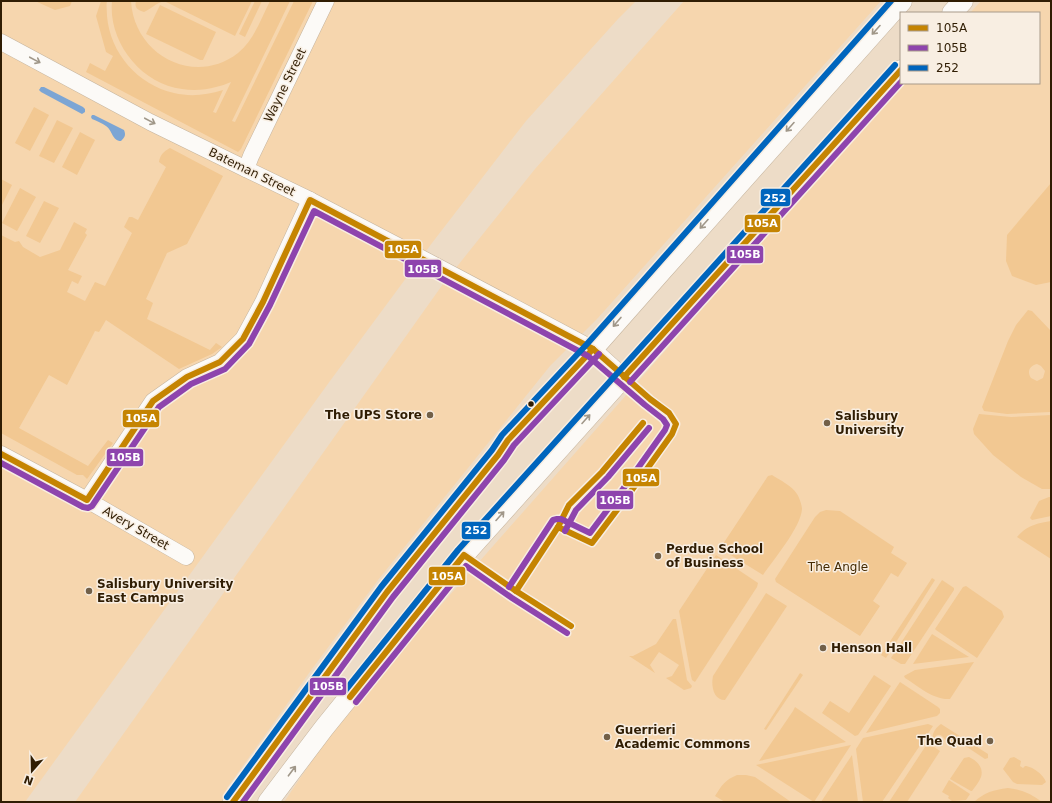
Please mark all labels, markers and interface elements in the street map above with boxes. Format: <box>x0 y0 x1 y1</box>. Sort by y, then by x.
legend <box>900 12 1040 84</box>
text: 105A <box>936 21 968 35</box>
one-way arrow <box>872 25 881 35</box>
text: 105B <box>936 41 967 55</box>
street label: Wayne Street <box>261 45 309 124</box>
one-way arrow <box>29 57 41 64</box>
text: 252 <box>936 61 959 75</box>
one-way arrow <box>144 118 156 125</box>
one-way arrow <box>785 122 795 132</box>
street label: Bateman Street <box>206 145 298 199</box>
line badge: 252 <box>760 188 791 207</box>
text: 252 <box>764 192 786 205</box>
line badge: 105A <box>744 214 781 233</box>
text: 105A <box>746 217 778 230</box>
one-way arrow <box>699 219 708 229</box>
line badge: 105A <box>384 240 422 259</box>
text: 105A <box>387 243 419 256</box>
line badge: 105B <box>726 245 764 264</box>
text: 105B <box>729 248 761 261</box>
line badge: 105B <box>404 259 442 278</box>
text: 105B <box>407 263 439 276</box>
one-way arrow <box>613 316 622 327</box>
unlabelled marker <box>526 399 536 409</box>
place label: The UPS Store <box>325 408 422 422</box>
line badge: 105A <box>122 409 160 428</box>
place label: Salisbury University <box>835 409 904 437</box>
marker: The UPS Store <box>425 410 435 420</box>
text: 105A <box>125 412 157 425</box>
one-way arrow <box>582 414 591 424</box>
marker: Salisbury University <box>822 418 832 428</box>
line badge: 105B <box>106 448 144 467</box>
text: 105B <box>109 451 141 464</box>
line badge: 105A <box>622 468 660 487</box>
text: 105A <box>625 472 657 485</box>
line badge: 105B <box>596 490 634 510</box>
text: 105B <box>599 494 631 507</box>
street label: Avery Street <box>100 503 172 553</box>
one-way arrow <box>495 511 504 521</box>
line badge: 252 <box>461 521 491 540</box>
text: 252 <box>465 524 487 537</box>
place label: Perdue School of Business <box>666 542 763 570</box>
marker: Perdue School of Business <box>653 551 663 561</box>
park label: The Angle <box>807 560 868 574</box>
line badge: 105A <box>428 566 466 586</box>
text: 105A <box>431 570 463 583</box>
place label: Salisbury University East Campus <box>97 577 233 605</box>
marker: Salisbury University East Campus <box>84 586 94 596</box>
place label: Henson Hall <box>831 641 912 655</box>
marker: Henson Hall <box>818 643 828 653</box>
line badge: 105B <box>309 677 347 696</box>
text: 105B <box>312 680 344 693</box>
place label: Guerrieri Academic Commons <box>615 723 750 751</box>
marker: Guerrieri Academic Commons <box>602 732 612 742</box>
place label: The Quad <box>918 734 982 748</box>
marker: The Quad <box>985 736 995 746</box>
north arrow <box>12 751 52 791</box>
one-way arrow <box>288 766 296 777</box>
text: N <box>22 772 35 788</box>

